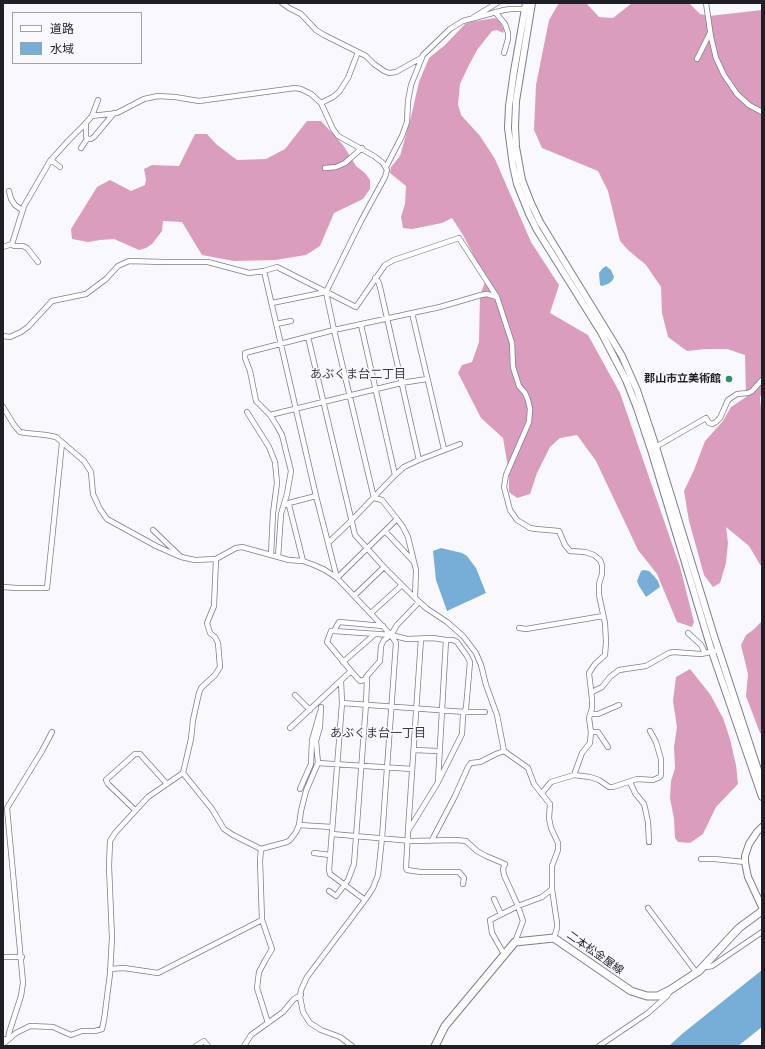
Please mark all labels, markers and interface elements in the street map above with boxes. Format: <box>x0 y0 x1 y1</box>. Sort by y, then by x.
legend <box>12 12 142 64</box>
text: 道路 <box>50 20 74 37</box>
text: 水域 <box>50 40 74 57</box>
district label: あぶくま台二丁目 <box>310 368 406 382</box>
place label: 郡山市立美術館 <box>644 372 721 386</box>
marker: 郡山市立美術館 <box>724 374 734 384</box>
district label: あぶくま台一丁目 <box>330 727 426 741</box>
street label: 二本松金屋線 <box>564 929 626 977</box>

